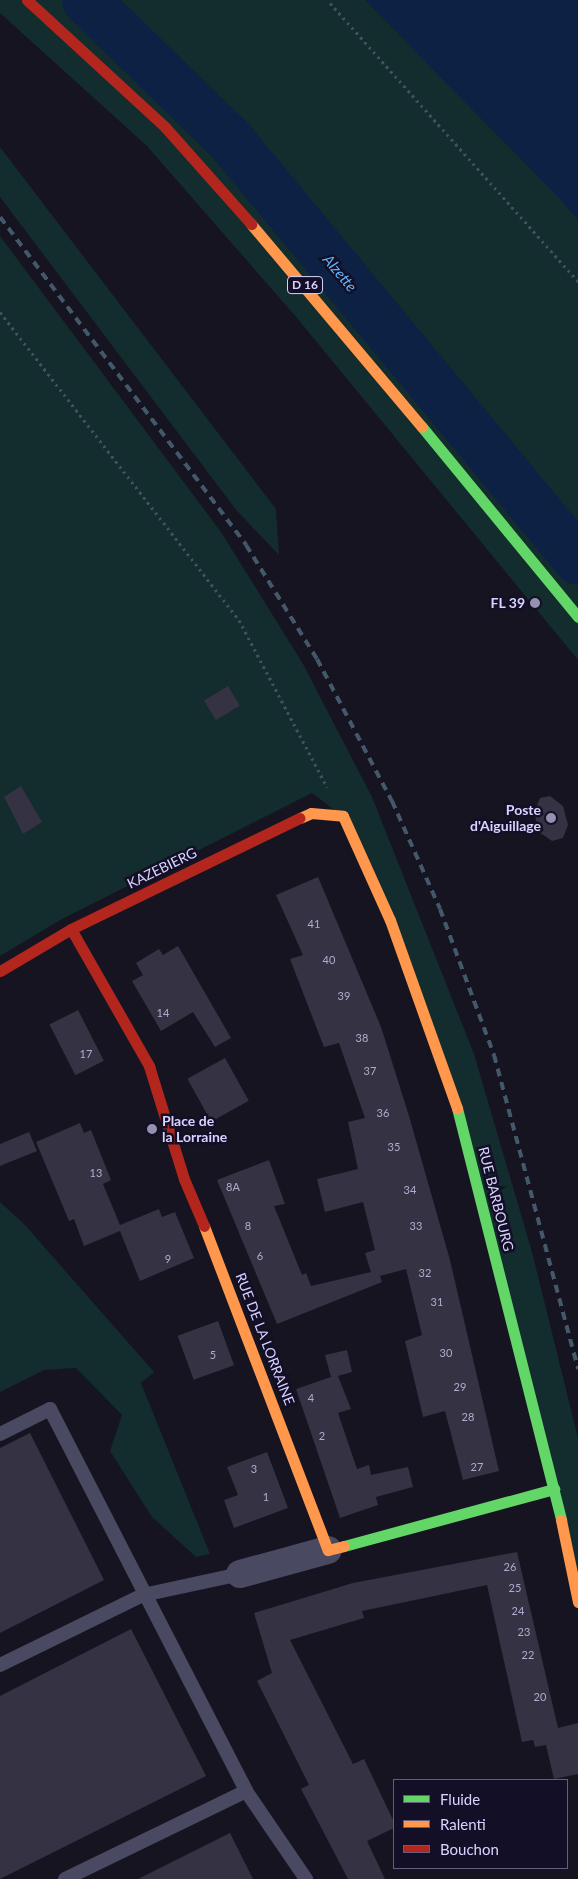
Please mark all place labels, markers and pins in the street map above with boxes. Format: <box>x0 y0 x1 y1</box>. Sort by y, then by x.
place label: FL 39 <box>490 595 525 611</box>
marker: FL 39 <box>529 597 541 609</box>
place label: Poste d'Aiguillage <box>470 802 541 834</box>
marker: Poste d'Aiguillage <box>545 812 557 824</box>
place label: Place de la Lorraine <box>162 1113 227 1146</box>
marker: Place de la Lorraine <box>146 1123 158 1135</box>

